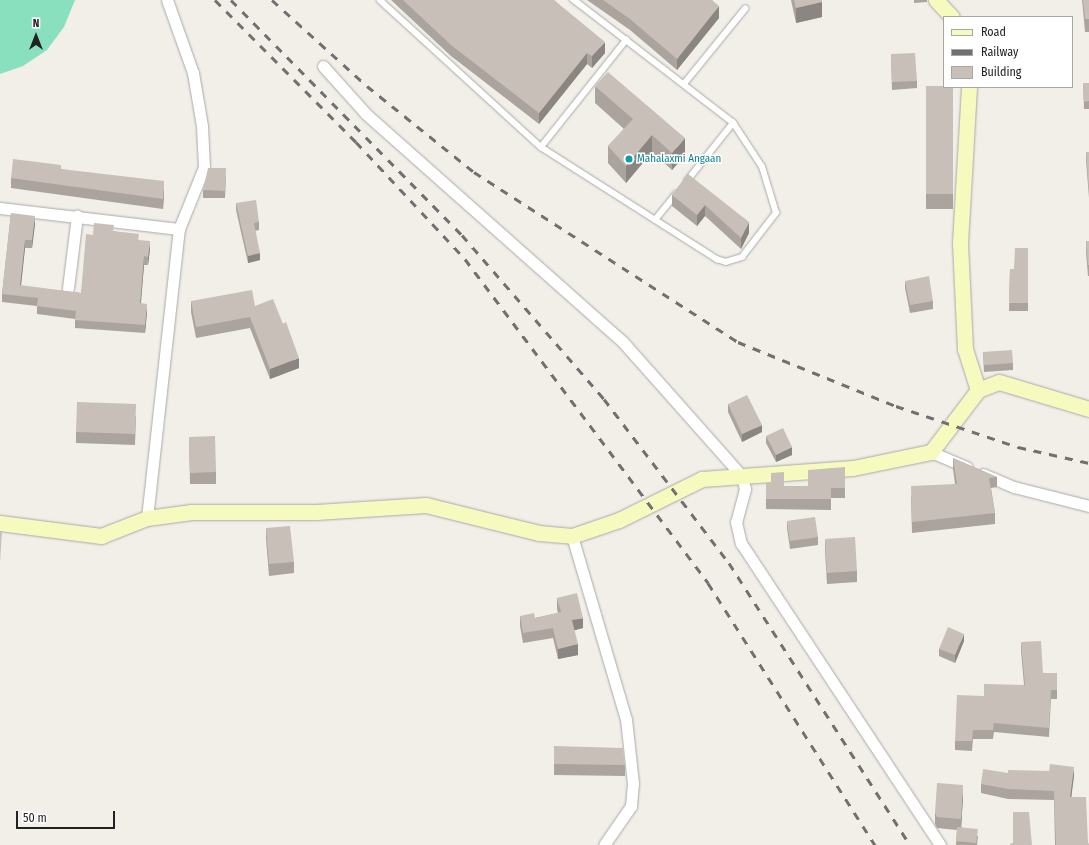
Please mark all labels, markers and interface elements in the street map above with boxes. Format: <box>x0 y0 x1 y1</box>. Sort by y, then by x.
north arrow <box>16 16 56 56</box>
legend <box>943 16 1073 88</box>
text: N <box>33 17 39 30</box>
text: Road <box>981 25 1006 39</box>
text: Railway <box>981 45 1018 59</box>
text: Building <box>981 65 1021 79</box>
place label: Mahalaxmi Angaan <box>637 152 721 166</box>
marker: Mahalaxmi Angaan <box>624 154 634 164</box>
scale bar <box>18 803 117 829</box>
text: 50 m <box>23 811 47 825</box>

